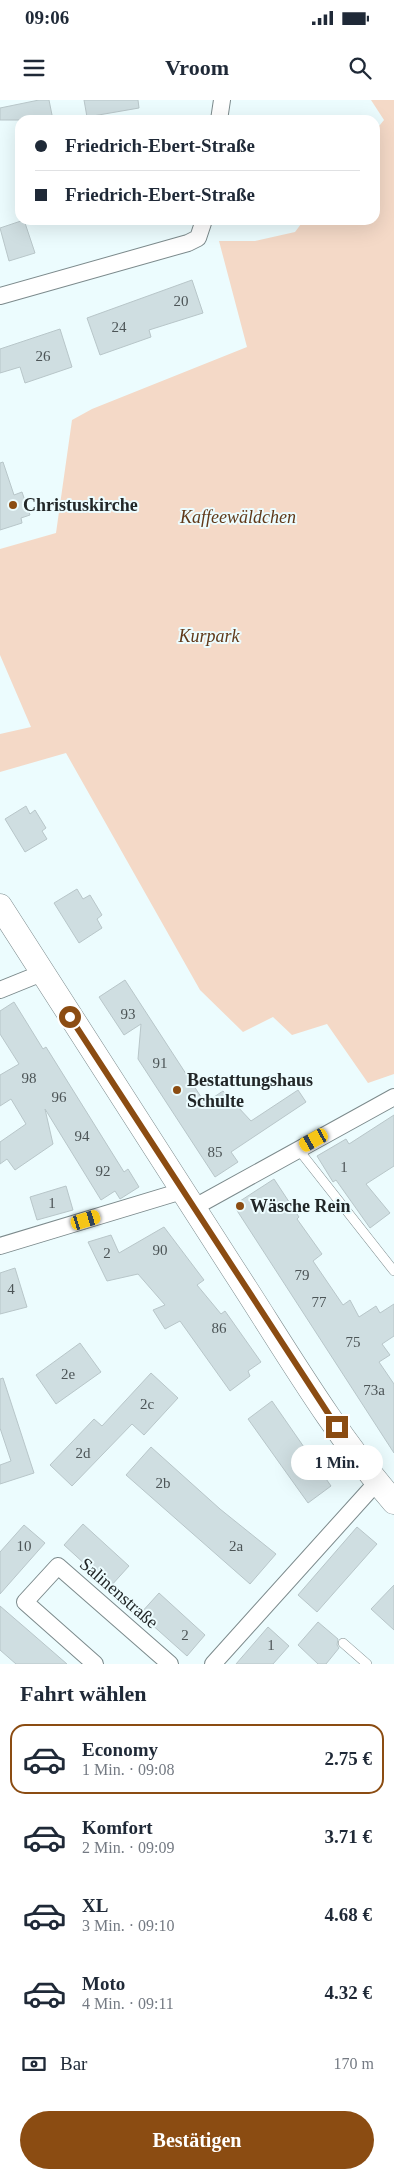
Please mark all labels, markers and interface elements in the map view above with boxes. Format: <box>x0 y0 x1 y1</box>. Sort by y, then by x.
text: 09:06 <box>25 7 69 28</box>
icon: menu <box>20 54 48 82</box>
icon: search <box>346 54 374 82</box>
text: Vroom <box>165 55 229 80</box>
text: Friedrich-Ebert-Straße <box>65 135 255 156</box>
text: Friedrich-Ebert-Straße <box>65 184 255 205</box>
house number: 20 <box>174 293 189 309</box>
house number: 24 <box>112 319 127 335</box>
house number: 26 <box>36 348 51 364</box>
place label: Christuskirche <box>23 495 138 515</box>
marker: Christuskirche <box>7 499 19 511</box>
park label: Kaffeewäldchen <box>179 507 296 527</box>
park label: Kurpark <box>177 626 241 646</box>
route start <box>59 1006 81 1028</box>
house number: 93 <box>121 1006 136 1022</box>
house number: 91 <box>153 1055 168 1071</box>
house number: 98 <box>22 1070 37 1086</box>
place label: Bestattungshaus Schulte <box>187 1070 313 1111</box>
marker: Bestattungshaus Schulte <box>171 1084 183 1096</box>
house number: 96 <box>52 1089 67 1105</box>
car <box>297 1126 330 1154</box>
house number: 94 <box>75 1128 90 1144</box>
house number: 85 <box>208 1144 223 1160</box>
house number: 1 <box>340 1159 348 1175</box>
house number: 92 <box>96 1163 111 1179</box>
house number: 1 <box>48 1195 56 1211</box>
place label: Wäsche Rein <box>250 1196 351 1216</box>
marker: Wäsche Rein <box>234 1200 246 1212</box>
car <box>69 1208 102 1232</box>
house number: 90 <box>153 1242 168 1258</box>
house number: 2 <box>103 1245 111 1261</box>
house number: 79 <box>295 1267 310 1283</box>
house number: 4 <box>7 1281 15 1297</box>
house number: 77 <box>312 1294 327 1310</box>
house number: 86 <box>212 1320 227 1336</box>
house number: 75 <box>346 1334 361 1350</box>
house number: 2e <box>61 1366 75 1382</box>
house number: 73a <box>363 1382 385 1398</box>
house number: 2c <box>140 1396 154 1412</box>
route end <box>326 1416 348 1438</box>
callout: 1 Min. <box>291 1444 383 1480</box>
house number: 2d <box>76 1445 91 1461</box>
text: 1 Min. <box>315 1454 359 1471</box>
house number: 2b <box>156 1475 171 1491</box>
house number: 10 <box>17 1538 32 1554</box>
house number: 2a <box>229 1538 243 1554</box>
street label: Salinenstraße <box>76 1554 162 1632</box>
house number: 2 <box>181 1627 189 1643</box>
house number: 1 <box>267 1637 275 1653</box>
text: Fahrt wählen <box>20 1681 147 1706</box>
icon: car <box>22 1737 67 1782</box>
text: Economy <box>82 1739 158 1760</box>
text: 2.75 € <box>325 1748 372 1769</box>
text: 1 Min. · 09:08 <box>82 1761 174 1778</box>
icon: car <box>22 1815 67 1860</box>
text: Komfort <box>82 1817 153 1838</box>
text: 3.71 € <box>325 1826 372 1847</box>
text: 2 Min. · 09:09 <box>82 1839 174 1856</box>
icon: car <box>22 1893 67 1938</box>
text: XL <box>82 1895 108 1916</box>
text: 4.68 € <box>325 1904 372 1925</box>
text: 3 Min. · 09:10 <box>82 1917 174 1934</box>
icon: car <box>22 1971 67 2016</box>
text: Moto <box>82 1973 125 1994</box>
text: 4.32 € <box>325 1982 372 2003</box>
text: 4 Min. · 09:11 <box>82 1995 174 2012</box>
icon: cash <box>20 2050 48 2078</box>
text: Bar <box>60 2053 87 2074</box>
text: 170 m <box>334 2055 374 2072</box>
button: Bestätigen <box>20 2111 374 2169</box>

